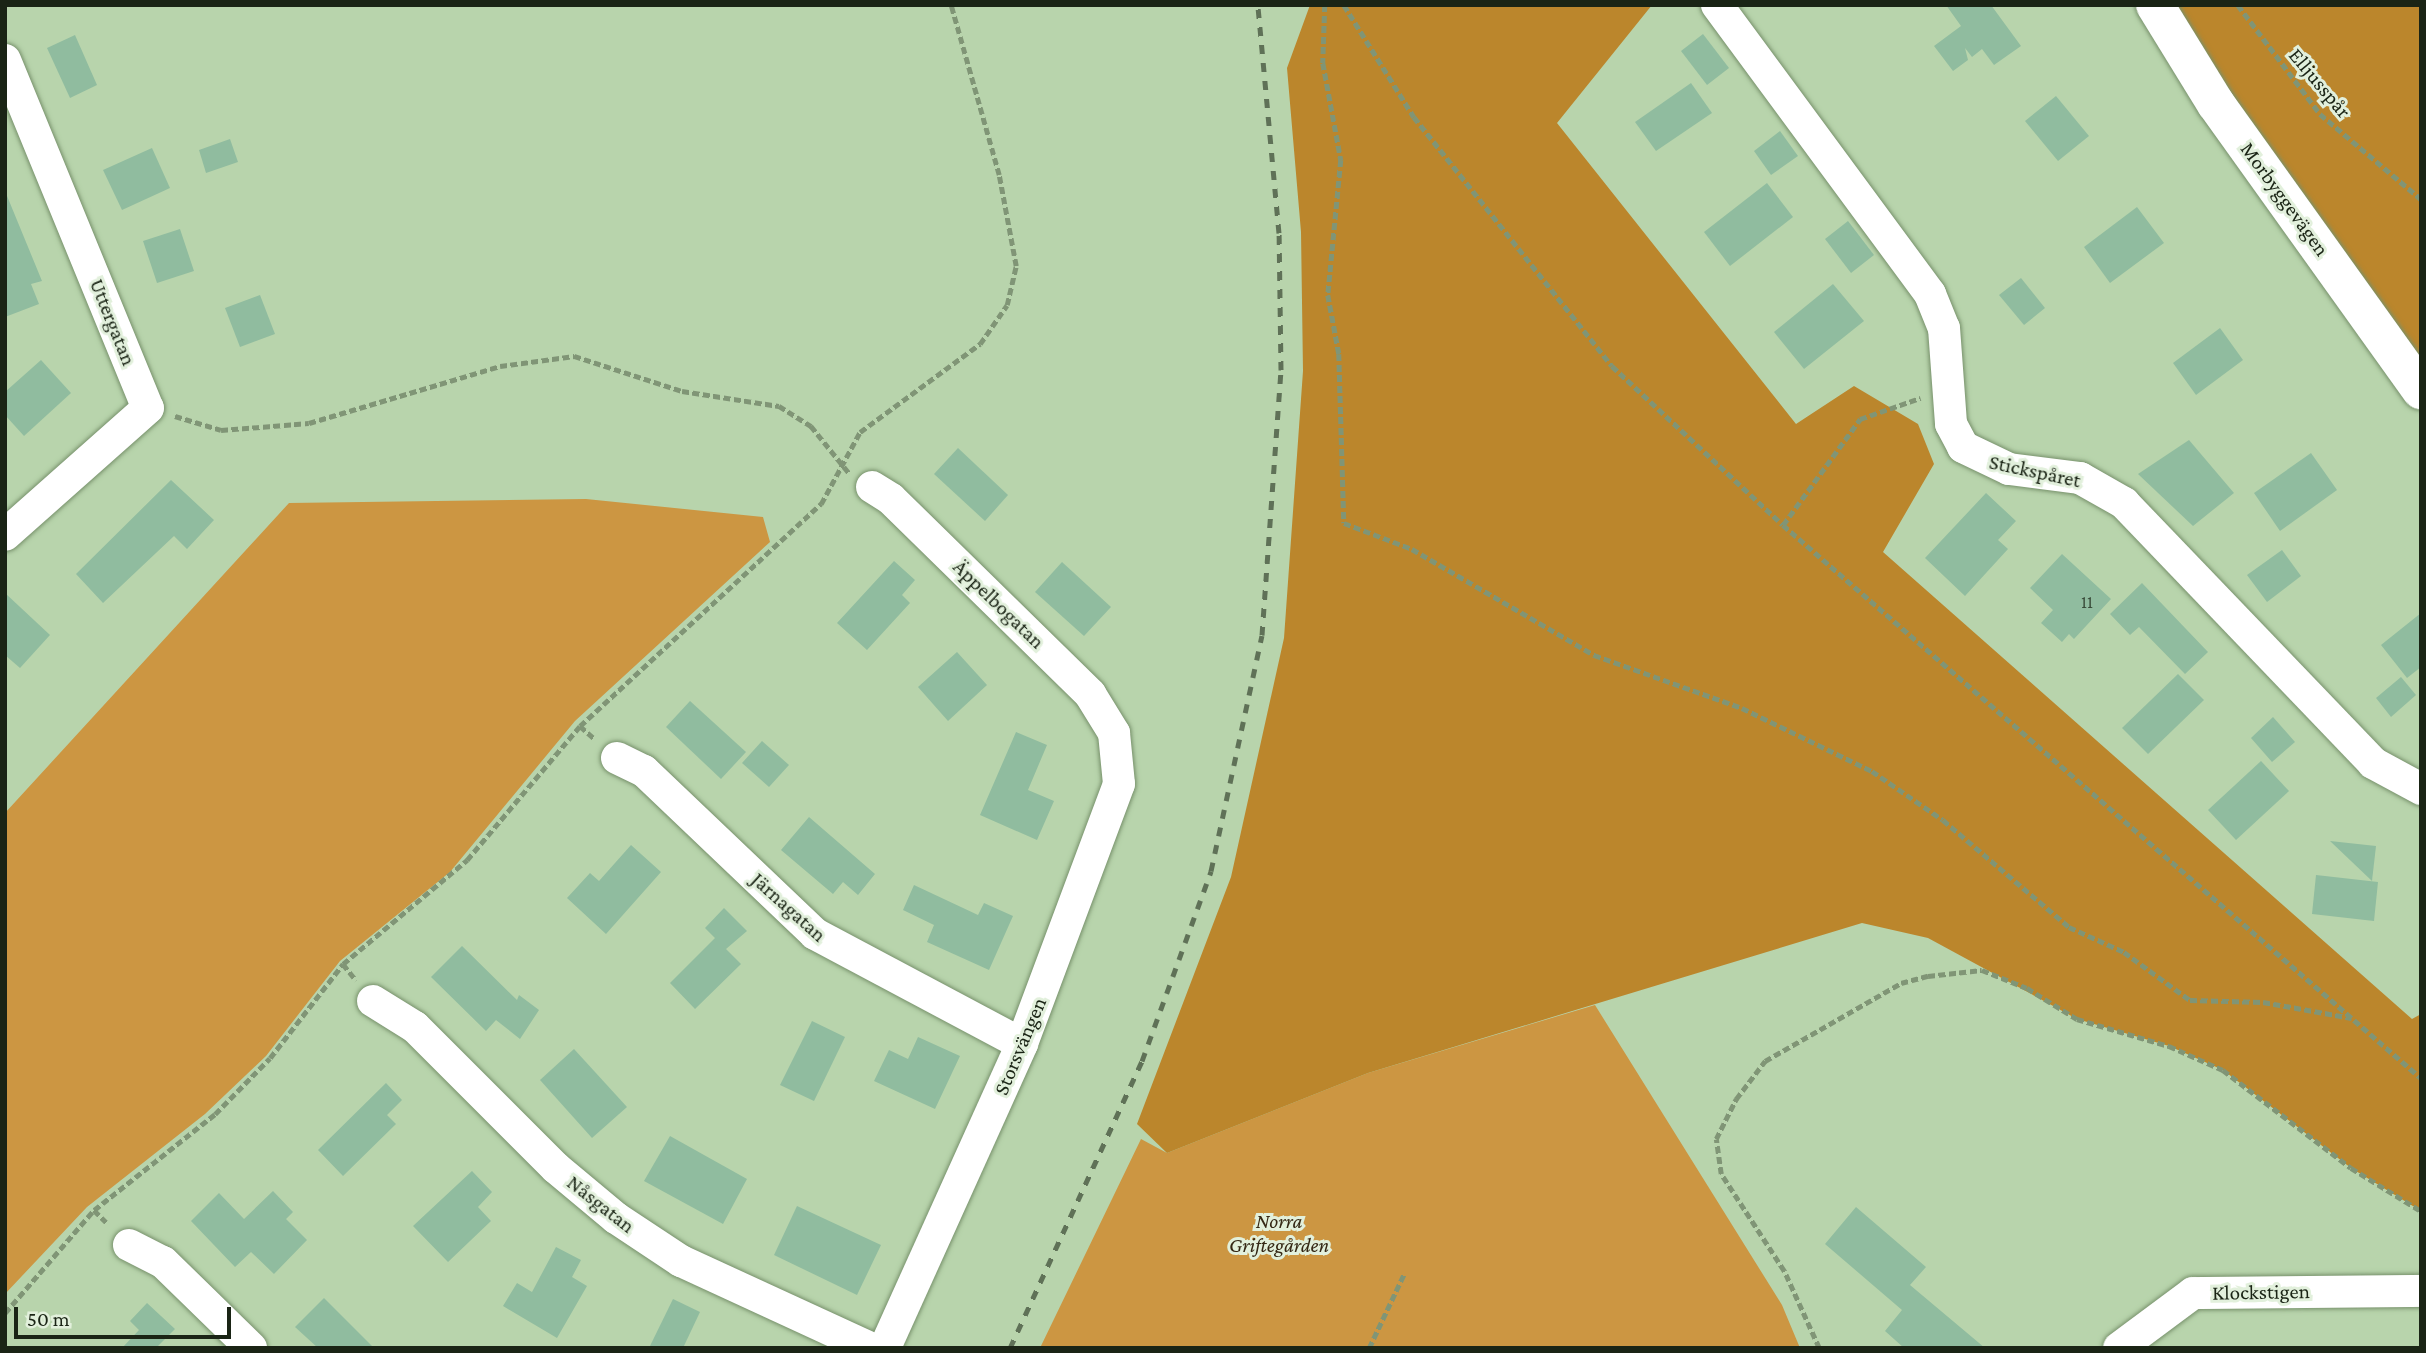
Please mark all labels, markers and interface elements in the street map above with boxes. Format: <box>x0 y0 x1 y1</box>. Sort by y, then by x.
street label: Elljusspår <box>2284 43 2356 123</box>
street label: Morbyggevägen <box>2235 137 2335 261</box>
street label: Uttergatan <box>84 275 142 369</box>
street label: Stickspåret <box>1987 449 2083 493</box>
street label: Äppelbogatan <box>948 554 1050 654</box>
house number: 11 <box>2081 591 2093 613</box>
street label: Järnagatan <box>746 867 832 947</box>
street label: Storsvängen <box>988 993 1052 1099</box>
street label: Nåsgatan <box>562 1170 640 1238</box>
park label: Norra Griftegården <box>1229 1208 1329 1258</box>
street label: Klockstigen <box>2212 1279 2310 1305</box>
scale bar <box>18 1294 234 1338</box>
text: 50 m <box>27 1307 70 1331</box>

